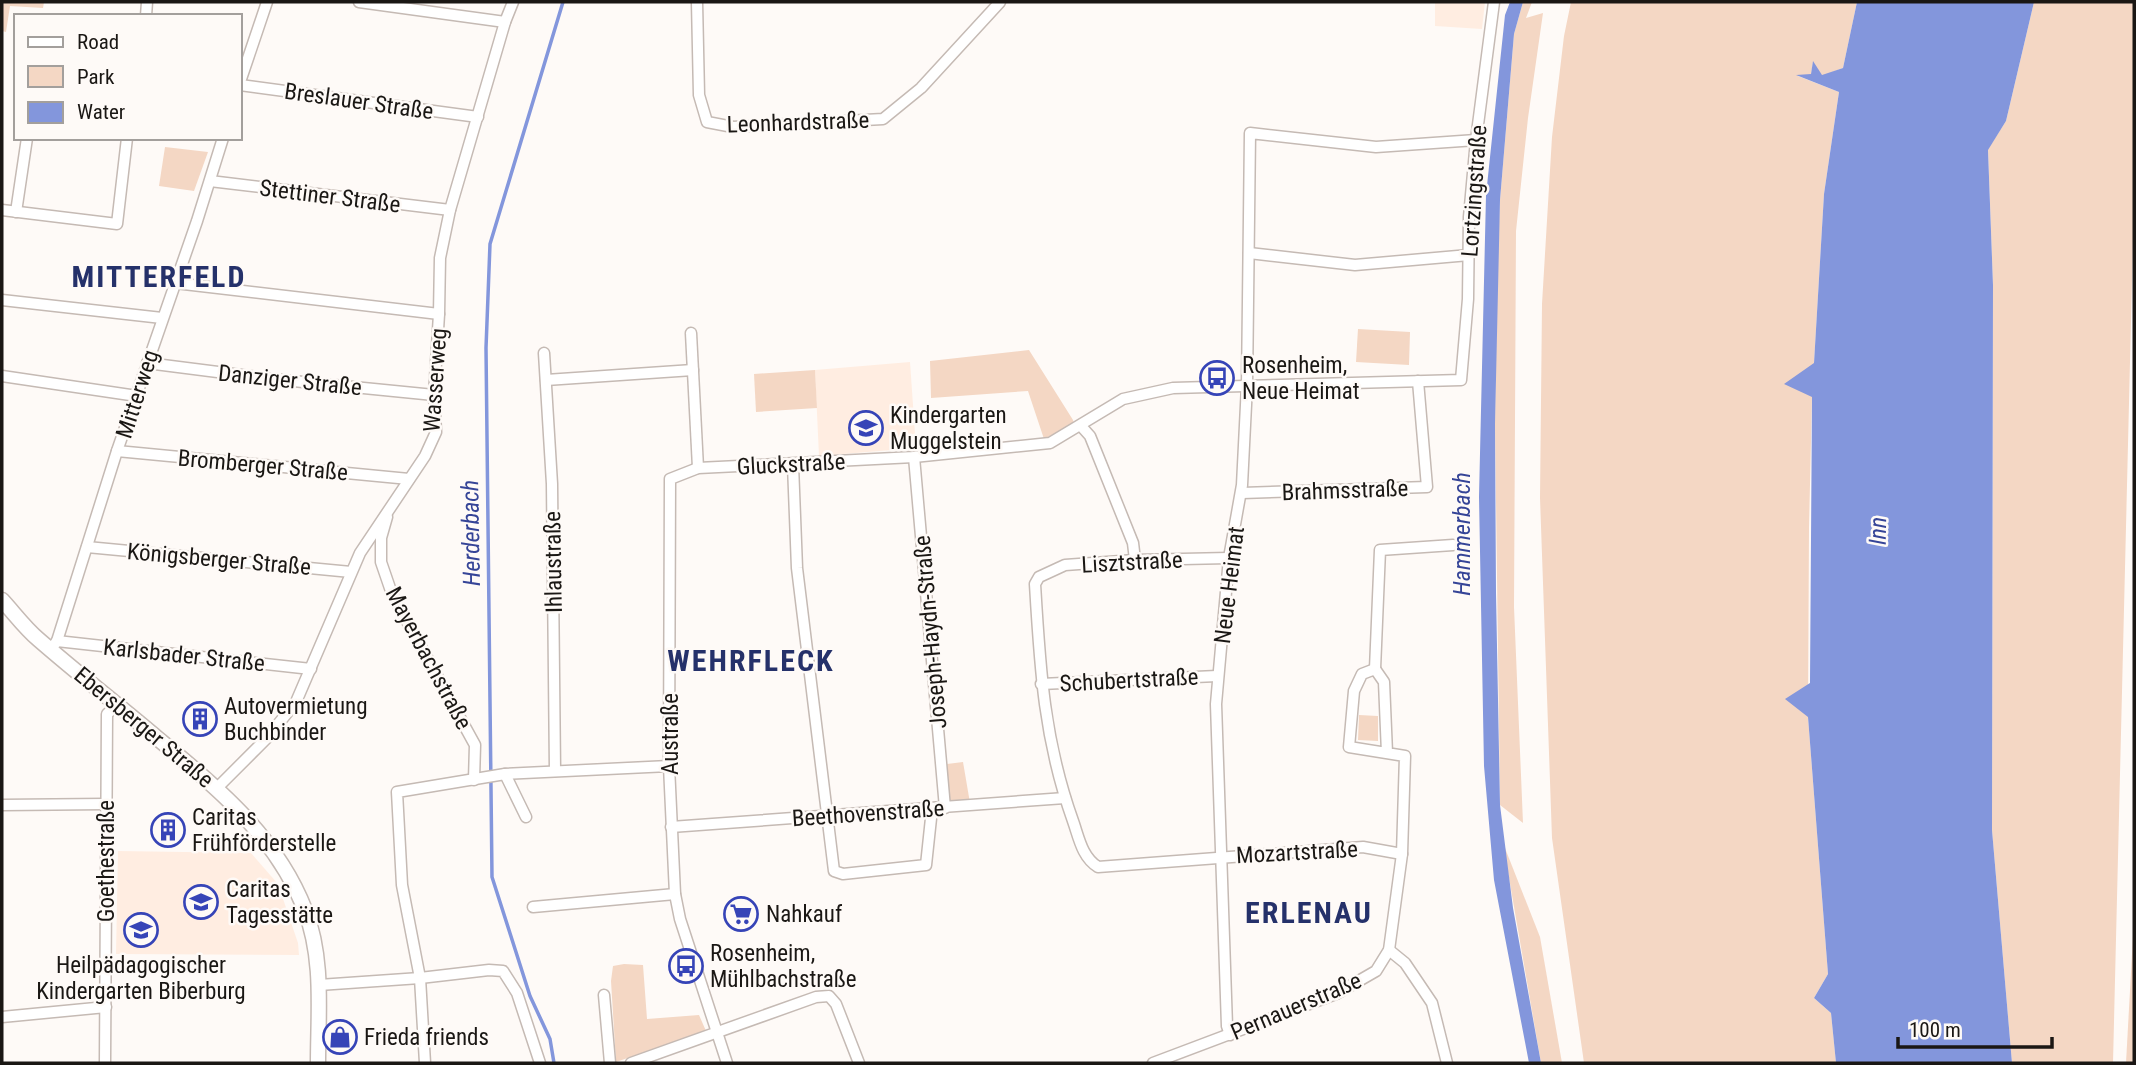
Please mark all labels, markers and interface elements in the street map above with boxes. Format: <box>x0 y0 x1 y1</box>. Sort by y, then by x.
legend <box>14 14 242 140</box>
text: Road <box>77 30 119 54</box>
text: Park <box>77 65 115 89</box>
street label: Breslauer Straße <box>283 78 435 125</box>
text: Water <box>77 100 125 124</box>
street label: Leonhardstraße <box>726 107 870 138</box>
street label: Lortzingstraße <box>1456 124 1493 258</box>
street label: Stettiner Straße <box>258 174 402 219</box>
district label: MITTERFELD <box>72 259 246 294</box>
street label: Wasserweg <box>418 327 453 433</box>
street label: Mitterweg <box>111 347 164 442</box>
place label: Rosenheim, Neue Heimat <box>1242 352 1360 405</box>
bus stop icon: Rosenheim, Neue Heimat <box>1198 359 1236 397</box>
street label: Danziger Straße <box>217 360 363 401</box>
place label: Kindergarten Muggelstein <box>890 402 1007 455</box>
school or university icon: Kindergarten Muggelstein <box>847 409 885 447</box>
street label: Bromberger Straße <box>177 445 349 486</box>
street label: Gluckstraße <box>736 448 846 481</box>
water label: Hammerbach <box>1448 472 1476 596</box>
street label: Brahmsstraße <box>1281 475 1409 506</box>
water label: Herderbach <box>456 480 486 586</box>
street label: Ihlaustraße <box>539 511 568 613</box>
water label: Inn <box>1864 517 1892 545</box>
street label: Neue Heimat <box>1209 525 1250 645</box>
street label: Joseph-Haydn-Straße <box>909 534 952 730</box>
street label: Königsberger Straße <box>126 538 312 581</box>
street label: Lisztstraße <box>1081 546 1183 579</box>
street label: Mayerbachstraße <box>380 582 477 734</box>
street label: Karlsbader Straße <box>102 634 266 677</box>
district label: WEHRFLECK <box>667 643 835 678</box>
street label: Ebersberger Straße <box>69 661 219 793</box>
street label: Schubertstraße <box>1059 663 1199 698</box>
place label: Autovermietung Buchbinder <box>224 693 367 746</box>
street label: Austraße <box>657 693 684 775</box>
building icon: Autovermietung Buchbinder <box>181 700 219 738</box>
street label: Beethovenstraße <box>791 795 945 832</box>
street label: Goethestraße <box>93 800 120 922</box>
place label: Caritas Frühförderstelle <box>192 804 336 857</box>
building icon: Caritas Frühförderstelle <box>149 811 187 849</box>
street label: Mozartstraße <box>1235 836 1359 869</box>
place label: Caritas Tagesstätte <box>226 876 333 929</box>
school or university icon: Caritas Tagesstätte <box>182 883 220 921</box>
supermarket icon: Nahkauf <box>722 895 760 933</box>
district label: ERLENAU <box>1245 895 1373 930</box>
place label: Nahkauf <box>766 901 843 928</box>
school or university icon: Heilpädagogischer Kindergarten Biberburg <box>122 911 160 949</box>
place label: Rosenheim, Mühlbachstraße <box>710 940 857 993</box>
bus stop icon: Rosenheim, Mühlbachstraße <box>667 947 705 985</box>
place label: Heilpädagogischer Kindergarten Biberburg <box>36 952 246 1005</box>
street label: Pernauerstraße <box>1227 967 1366 1046</box>
scale bar <box>1898 1006 2052 1050</box>
shop icon: Frieda friends <box>321 1018 359 1056</box>
text: 100 m <box>1909 1018 1961 1042</box>
place label: Frieda friends <box>364 1024 489 1051</box>

